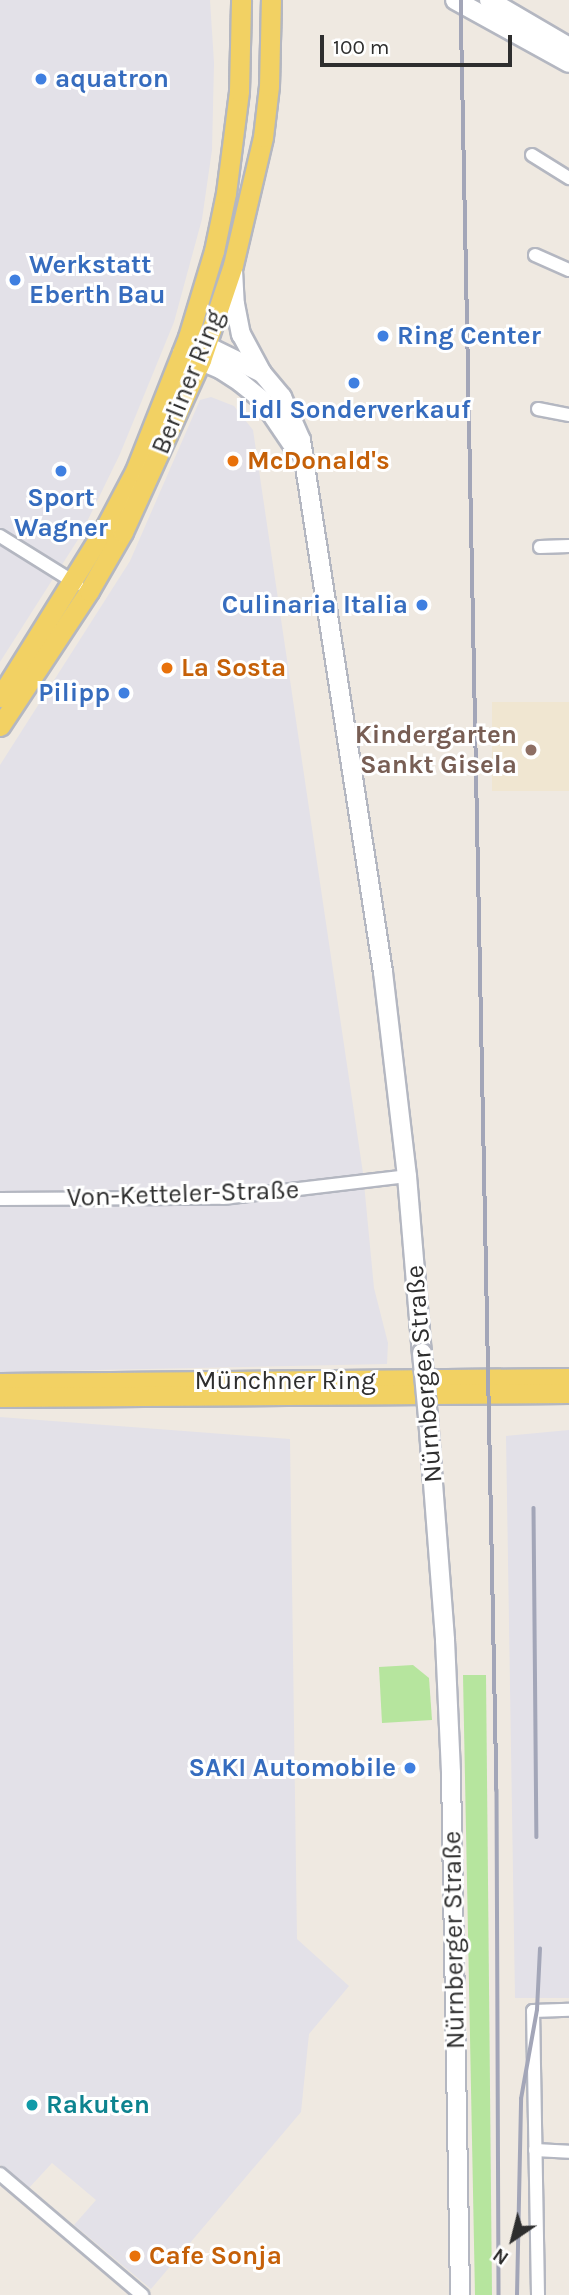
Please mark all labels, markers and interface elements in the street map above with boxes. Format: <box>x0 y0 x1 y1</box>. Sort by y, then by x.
scale bar <box>324 21 516 65</box>
text: 100 m <box>333 35 390 59</box>
place label: aquatron <box>55 63 169 95</box>
marker: aquatron <box>33 71 49 87</box>
place label: Werkstatt Eberth Bau <box>29 249 166 310</box>
marker: Werkstatt Eberth Bau <box>7 272 23 288</box>
street label: Berliner Ring <box>145 305 231 459</box>
place label: Ring Center <box>397 320 541 352</box>
marker: Ring Center <box>375 328 391 344</box>
marker: Lidl Sonderverkauf <box>346 375 362 391</box>
place label: Lidl Sonderverkauf <box>237 394 471 426</box>
place label: McDonald's <box>247 445 390 477</box>
marker: McDonald's <box>225 453 241 469</box>
marker: Sport Wagner <box>53 463 69 479</box>
place label: Sport Wagner <box>14 482 108 544</box>
place label: Culinaria Italia <box>222 589 408 621</box>
marker: Culinaria Italia <box>414 597 430 613</box>
place label: La Sosta <box>181 652 286 684</box>
marker: La Sosta <box>159 660 175 676</box>
place label: Pilipp <box>38 677 110 709</box>
marker: Pilipp <box>116 685 132 701</box>
place label: Kindergarten Sankt Gisela <box>355 719 517 780</box>
marker: Kindergarten Sankt Gisela <box>523 742 539 758</box>
street label: Von-Ketteler-Straße <box>66 1174 300 1214</box>
street label: Nürnberger Straße <box>399 1264 449 1484</box>
street label: Münchner Ring <box>194 1365 376 1397</box>
place label: SAKI Automobile <box>189 1752 396 1784</box>
marker: SAKI Automobile <box>402 1760 418 1776</box>
street label: Nürnberger Straße <box>436 1831 472 2049</box>
place label: Rakuten <box>46 2089 150 2121</box>
marker: Rakuten <box>24 2097 40 2113</box>
north arrow <box>478 2204 548 2274</box>
place label: Cafe Sonja <box>149 2240 282 2272</box>
text: N <box>489 2243 513 2269</box>
marker: Cafe Sonja <box>127 2248 143 2264</box>

